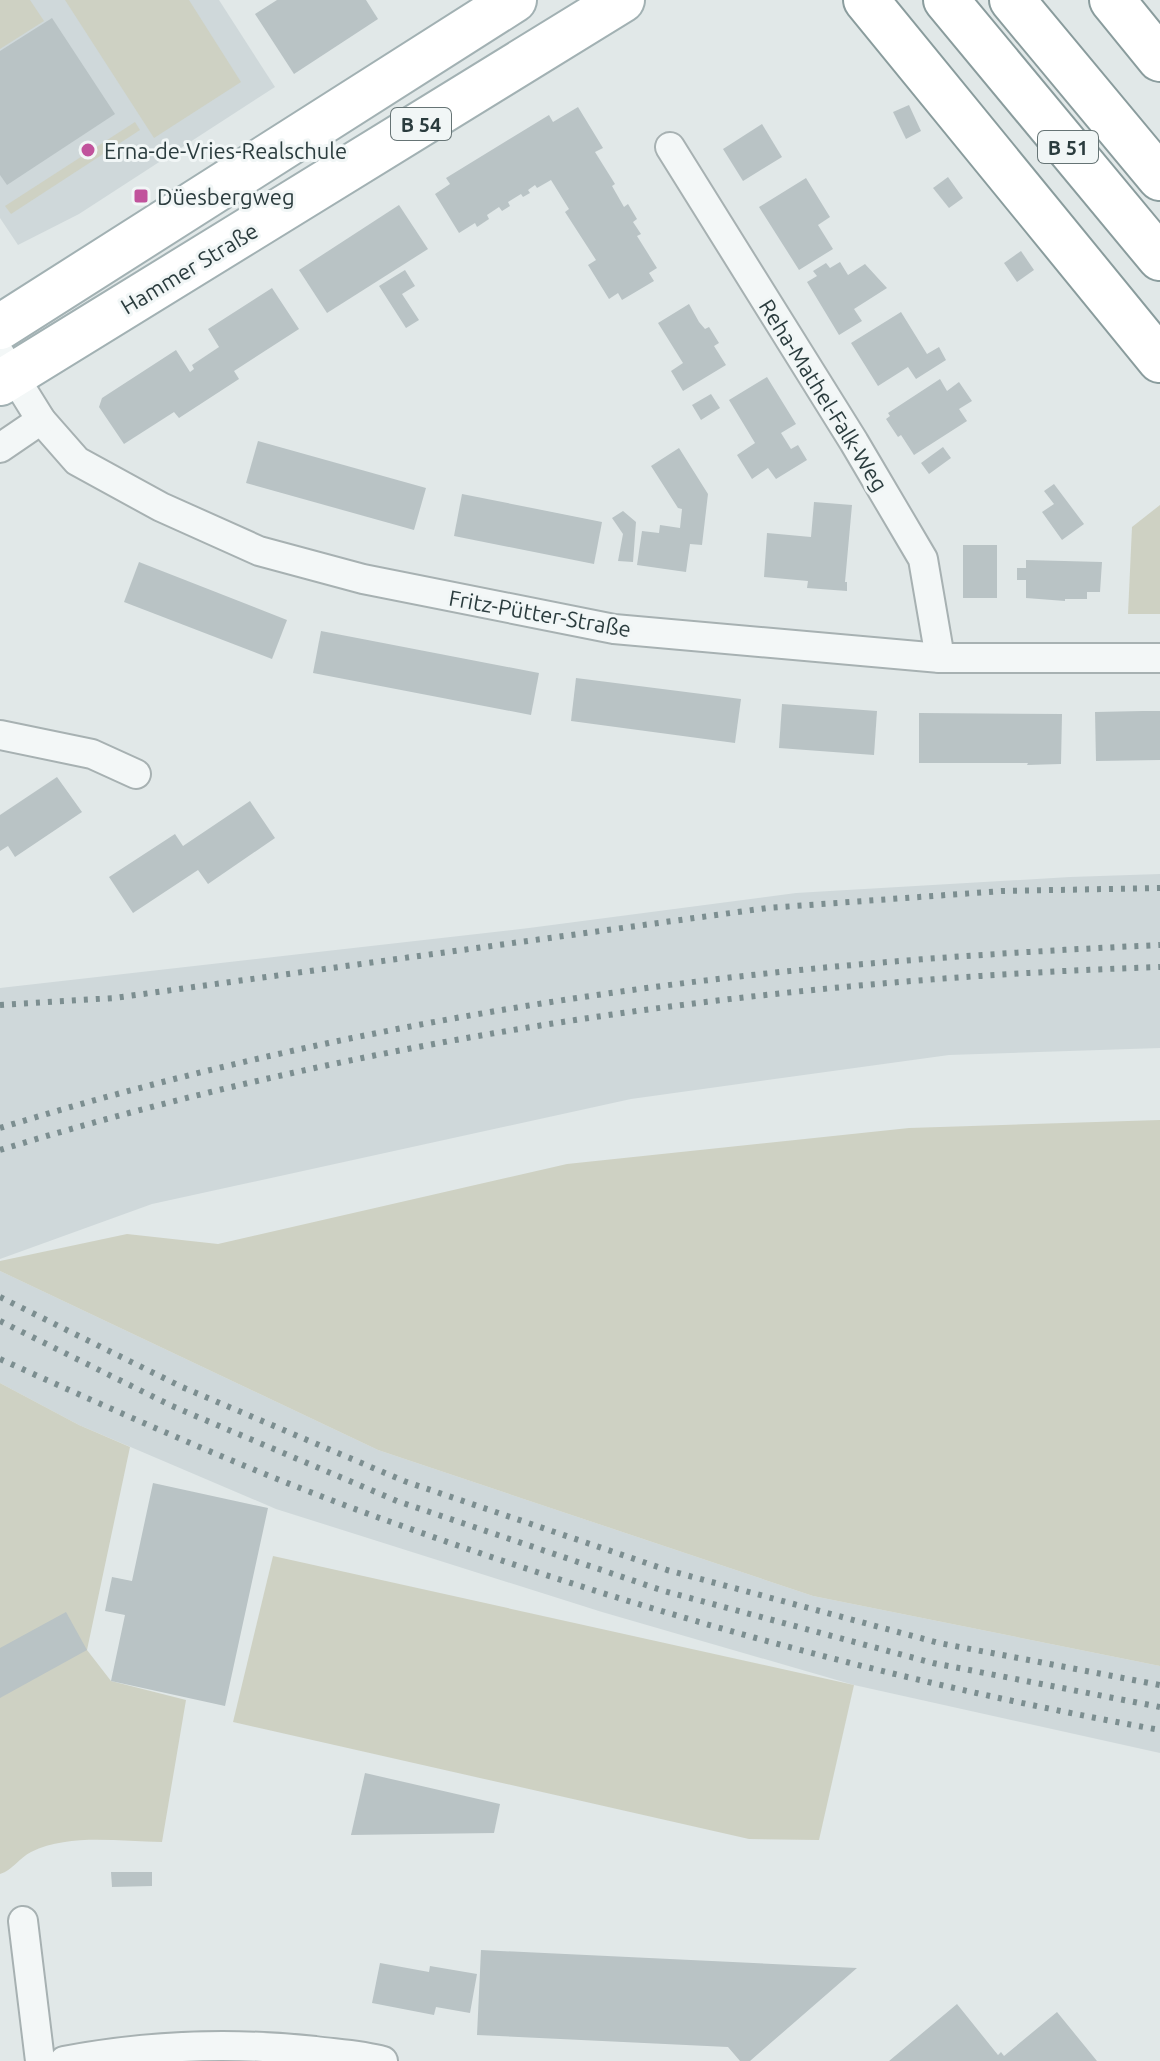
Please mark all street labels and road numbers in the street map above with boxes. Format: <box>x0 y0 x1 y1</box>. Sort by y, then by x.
road number: B 54 <box>391 108 451 140</box>
road number: B 51 <box>1038 131 1098 163</box>
street label: Hammer Straße <box>116 217 262 319</box>
street label: Reha-Mathel-Falk-Weg <box>755 294 893 496</box>
street label: Fritz-Pütter-Straße <box>447 585 633 641</box>

